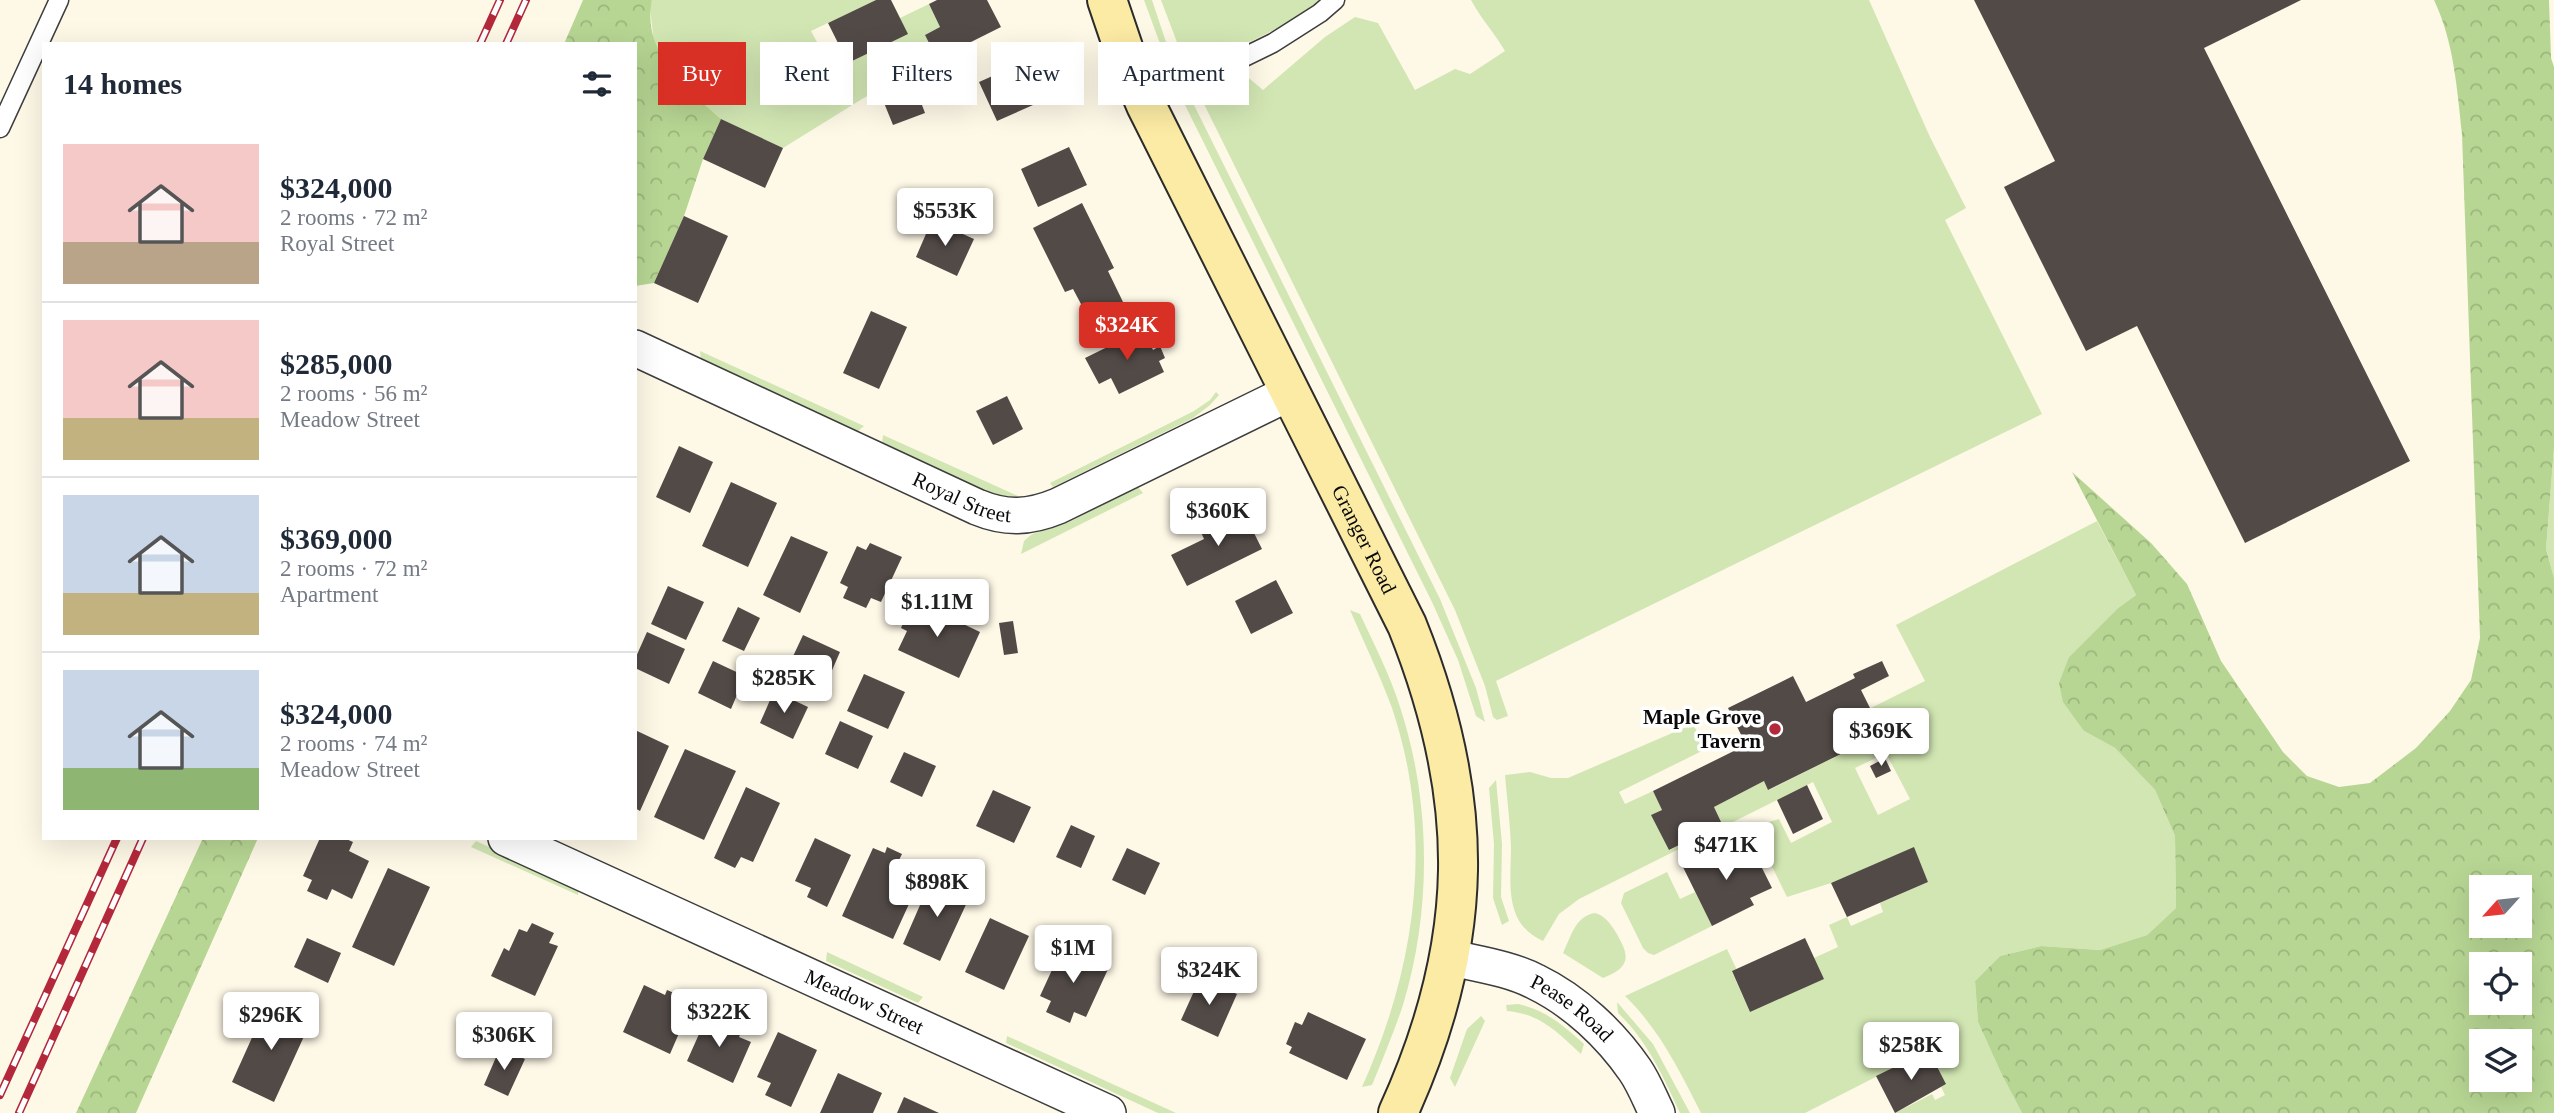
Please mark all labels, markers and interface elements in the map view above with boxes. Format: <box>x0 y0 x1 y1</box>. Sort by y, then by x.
chip: Buy <box>658 42 746 105</box>
chip: Rent <box>760 42 853 105</box>
chip: Filters <box>867 42 977 105</box>
chip: New <box>991 42 1084 105</box>
chip: Apartment <box>1098 42 1249 105</box>
icon: filters <box>578 65 616 103</box>
text: 14 homes <box>63 67 182 100</box>
text: $324,000 <box>280 171 393 204</box>
icon: home <box>119 172 203 256</box>
pin: $553K <box>896 188 994 248</box>
text: $553K <box>913 198 977 223</box>
text: 2 rooms · 72 m² <box>280 205 427 230</box>
text: Royal Street <box>280 231 394 256</box>
pin: $324K <box>1078 302 1176 362</box>
text: $324K <box>1095 312 1159 337</box>
text: $285,000 <box>280 347 393 380</box>
icon: home <box>119 348 203 432</box>
text: 2 rooms · 56 m² <box>280 381 427 406</box>
text: Meadow Street <box>280 407 420 432</box>
street label: Royal Street <box>909 467 1012 527</box>
street label: Granger Road <box>1327 481 1401 598</box>
pin: $360K <box>1169 489 1267 548</box>
text: $360K <box>1186 498 1250 523</box>
text: $369,000 <box>280 522 393 555</box>
icon: home <box>119 523 203 607</box>
text: 2 rooms · 72 m² <box>280 556 427 581</box>
pin: $1.11M <box>880 580 994 639</box>
text: Apartment <box>280 582 378 607</box>
text: $1.11M <box>901 589 973 614</box>
pin: $285K <box>735 656 833 715</box>
text: $285K <box>752 665 816 690</box>
text: $324,000 <box>280 697 393 730</box>
icon: home <box>119 698 203 782</box>
place label: Maple Grove Tavern <box>1643 705 1761 753</box>
pin: $369K <box>1832 708 1930 768</box>
text: $369K <box>1849 718 1913 743</box>
marker: Maple Grove Tavern <box>1767 721 1783 737</box>
text: 2 rooms · 74 m² <box>280 731 427 756</box>
text: Meadow Street <box>280 757 420 782</box>
pin: $471K <box>1677 822 1775 882</box>
text: $471K <box>1694 832 1758 857</box>
pin: $898K <box>888 860 986 919</box>
text: $898K <box>905 869 969 894</box>
north arrow <box>2469 875 2532 938</box>
map controls <box>2469 875 2532 1092</box>
pin: $1M <box>1039 926 1107 985</box>
text: $1M <box>1051 935 1095 960</box>
pin: $324K <box>1160 948 1258 1007</box>
button: locate <box>2469 952 2532 1015</box>
text: $324K <box>1177 957 1241 982</box>
street label: Meadow Street <box>801 964 928 1039</box>
street label: Pease Road <box>1527 969 1619 1047</box>
pin: $322K <box>670 990 768 1049</box>
pin: $296K <box>222 992 320 1052</box>
text: $322K <box>687 999 751 1024</box>
text: $296K <box>239 1002 303 1027</box>
pin: $306K <box>455 1012 553 1072</box>
text: $306K <box>472 1022 536 1047</box>
pin: $258K <box>1862 1023 1960 1082</box>
button: layers <box>2469 1029 2532 1092</box>
text: $258K <box>1879 1032 1943 1057</box>

